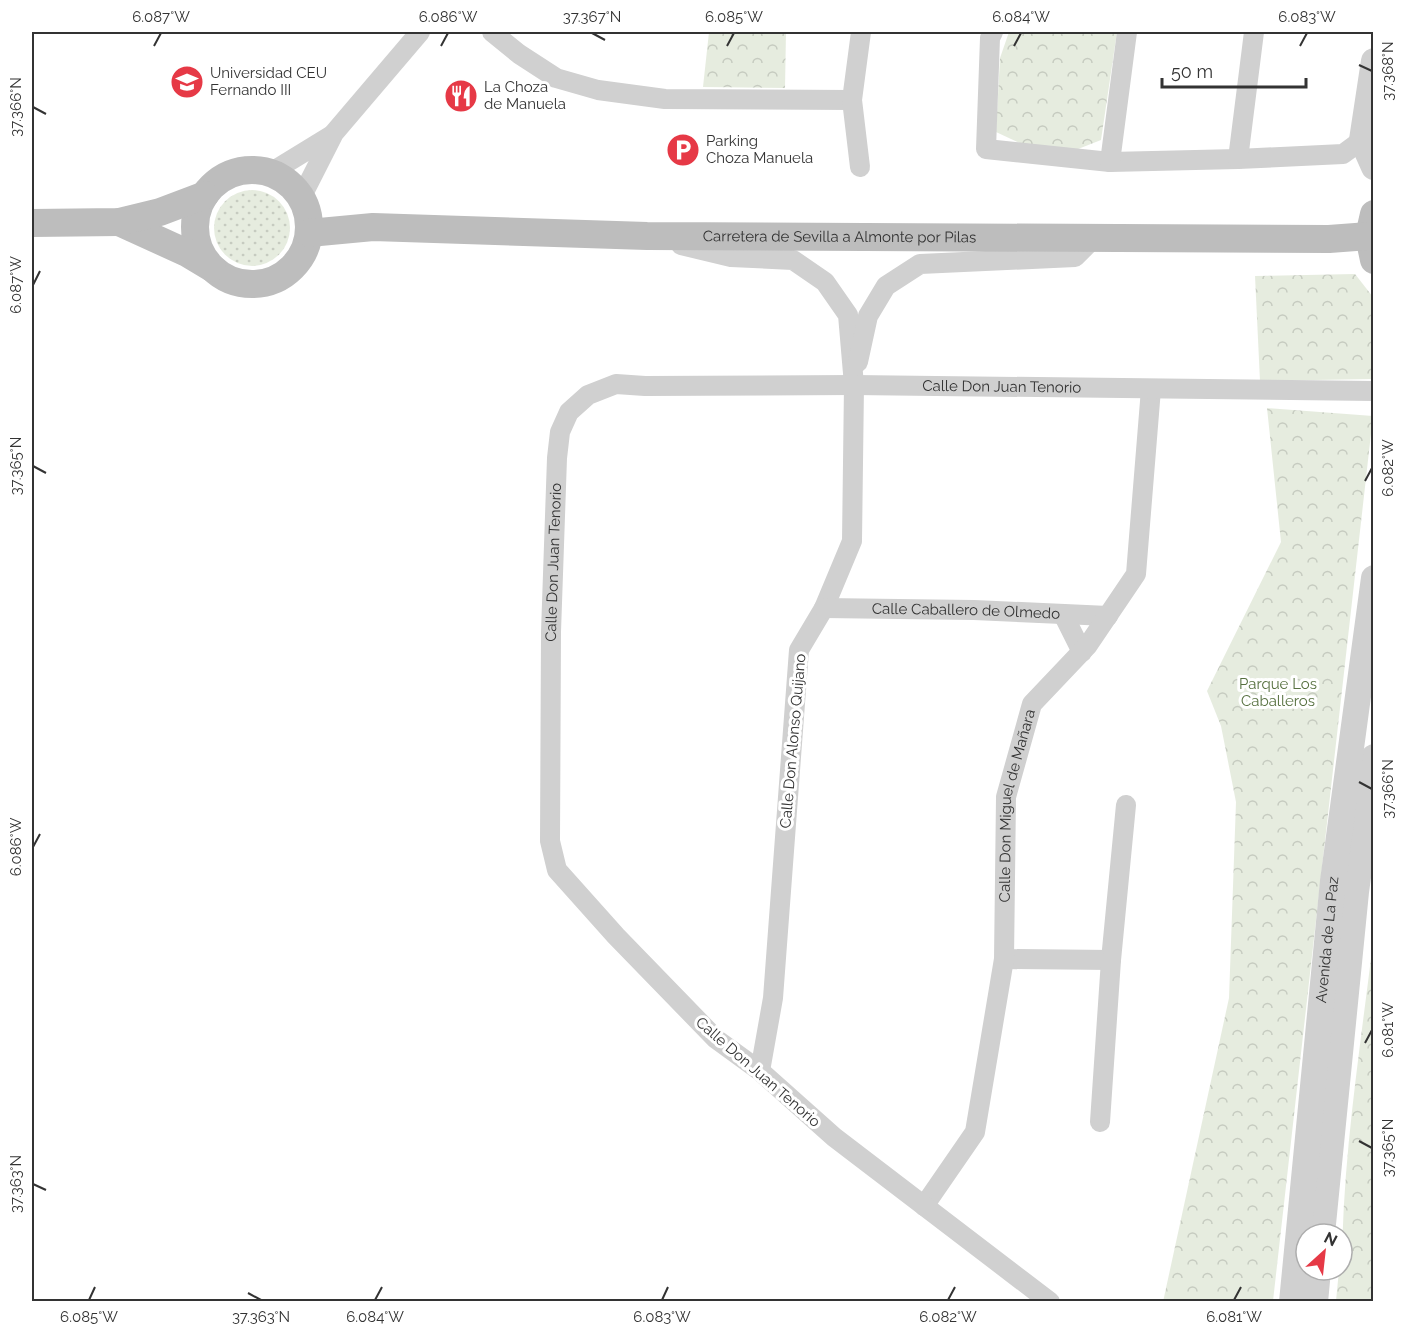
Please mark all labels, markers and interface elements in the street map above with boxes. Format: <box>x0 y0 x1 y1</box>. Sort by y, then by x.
text: 6.087°W <box>132 8 190 26</box>
text: 6.086°W <box>419 8 478 26</box>
text: 37.367°N <box>563 8 621 26</box>
text: 6.085°W <box>705 8 763 26</box>
text: 6.084°W <box>992 8 1050 26</box>
text: 6.083°W <box>1278 8 1336 26</box>
text: 37.368°N <box>1379 41 1397 101</box>
scale bar <box>1162 51 1306 89</box>
text: 50 m <box>1171 61 1213 82</box>
school or university icon: Universidad CEU Fernando III <box>169 64 205 100</box>
place label: Universidad CEU Fernando III <box>210 64 327 99</box>
text: 37.366°N <box>7 77 25 137</box>
restaurant icon: La Choza de Manuela <box>443 78 479 114</box>
place label: La Choza de Manuela <box>484 78 566 113</box>
parking icon: Parking Choza Manuela <box>665 132 701 168</box>
place label: Parking Choza Manuela <box>706 132 813 167</box>
street label: Carretera de Sevilla a Almonte por Pilas <box>703 227 976 246</box>
text: 6.087°W <box>7 256 25 314</box>
street label: Calle Don Juan Tenorio <box>922 377 1082 397</box>
text: 37.365°N <box>7 437 25 495</box>
text: 6.082°W <box>1379 439 1397 497</box>
street label: Calle Don Juan Tenorio <box>542 482 565 642</box>
street label: Calle Caballero de Olmedo <box>872 600 1061 623</box>
street label: Calle Don Alonso Quijano <box>776 653 810 829</box>
park label: Parque Los Caballeros <box>1239 675 1317 710</box>
street label: Calle Don Miguel de Mañara <box>996 707 1039 902</box>
text: 37.366°N <box>1379 759 1397 819</box>
text: 6.086°W <box>7 817 25 876</box>
street label: Avenida de La Paz <box>1312 875 1343 1004</box>
text: 6.081°W <box>1379 1002 1397 1058</box>
street label: Calle Don Juan Tenorio <box>692 1013 824 1131</box>
text: 37.365°N <box>1379 1119 1397 1177</box>
text: 37.363°N <box>7 1155 25 1213</box>
north arrow <box>1294 1222 1354 1282</box>
text: N <box>1321 1228 1340 1250</box>
text: 6.085°W <box>60 1308 118 1326</box>
text: 37.363°N <box>232 1308 290 1326</box>
text: 6.084°W <box>346 1308 404 1326</box>
text: 6.083°W <box>633 1308 691 1326</box>
text: 6.082°W <box>919 1308 977 1326</box>
text: 6.081°W <box>1206 1308 1262 1326</box>

